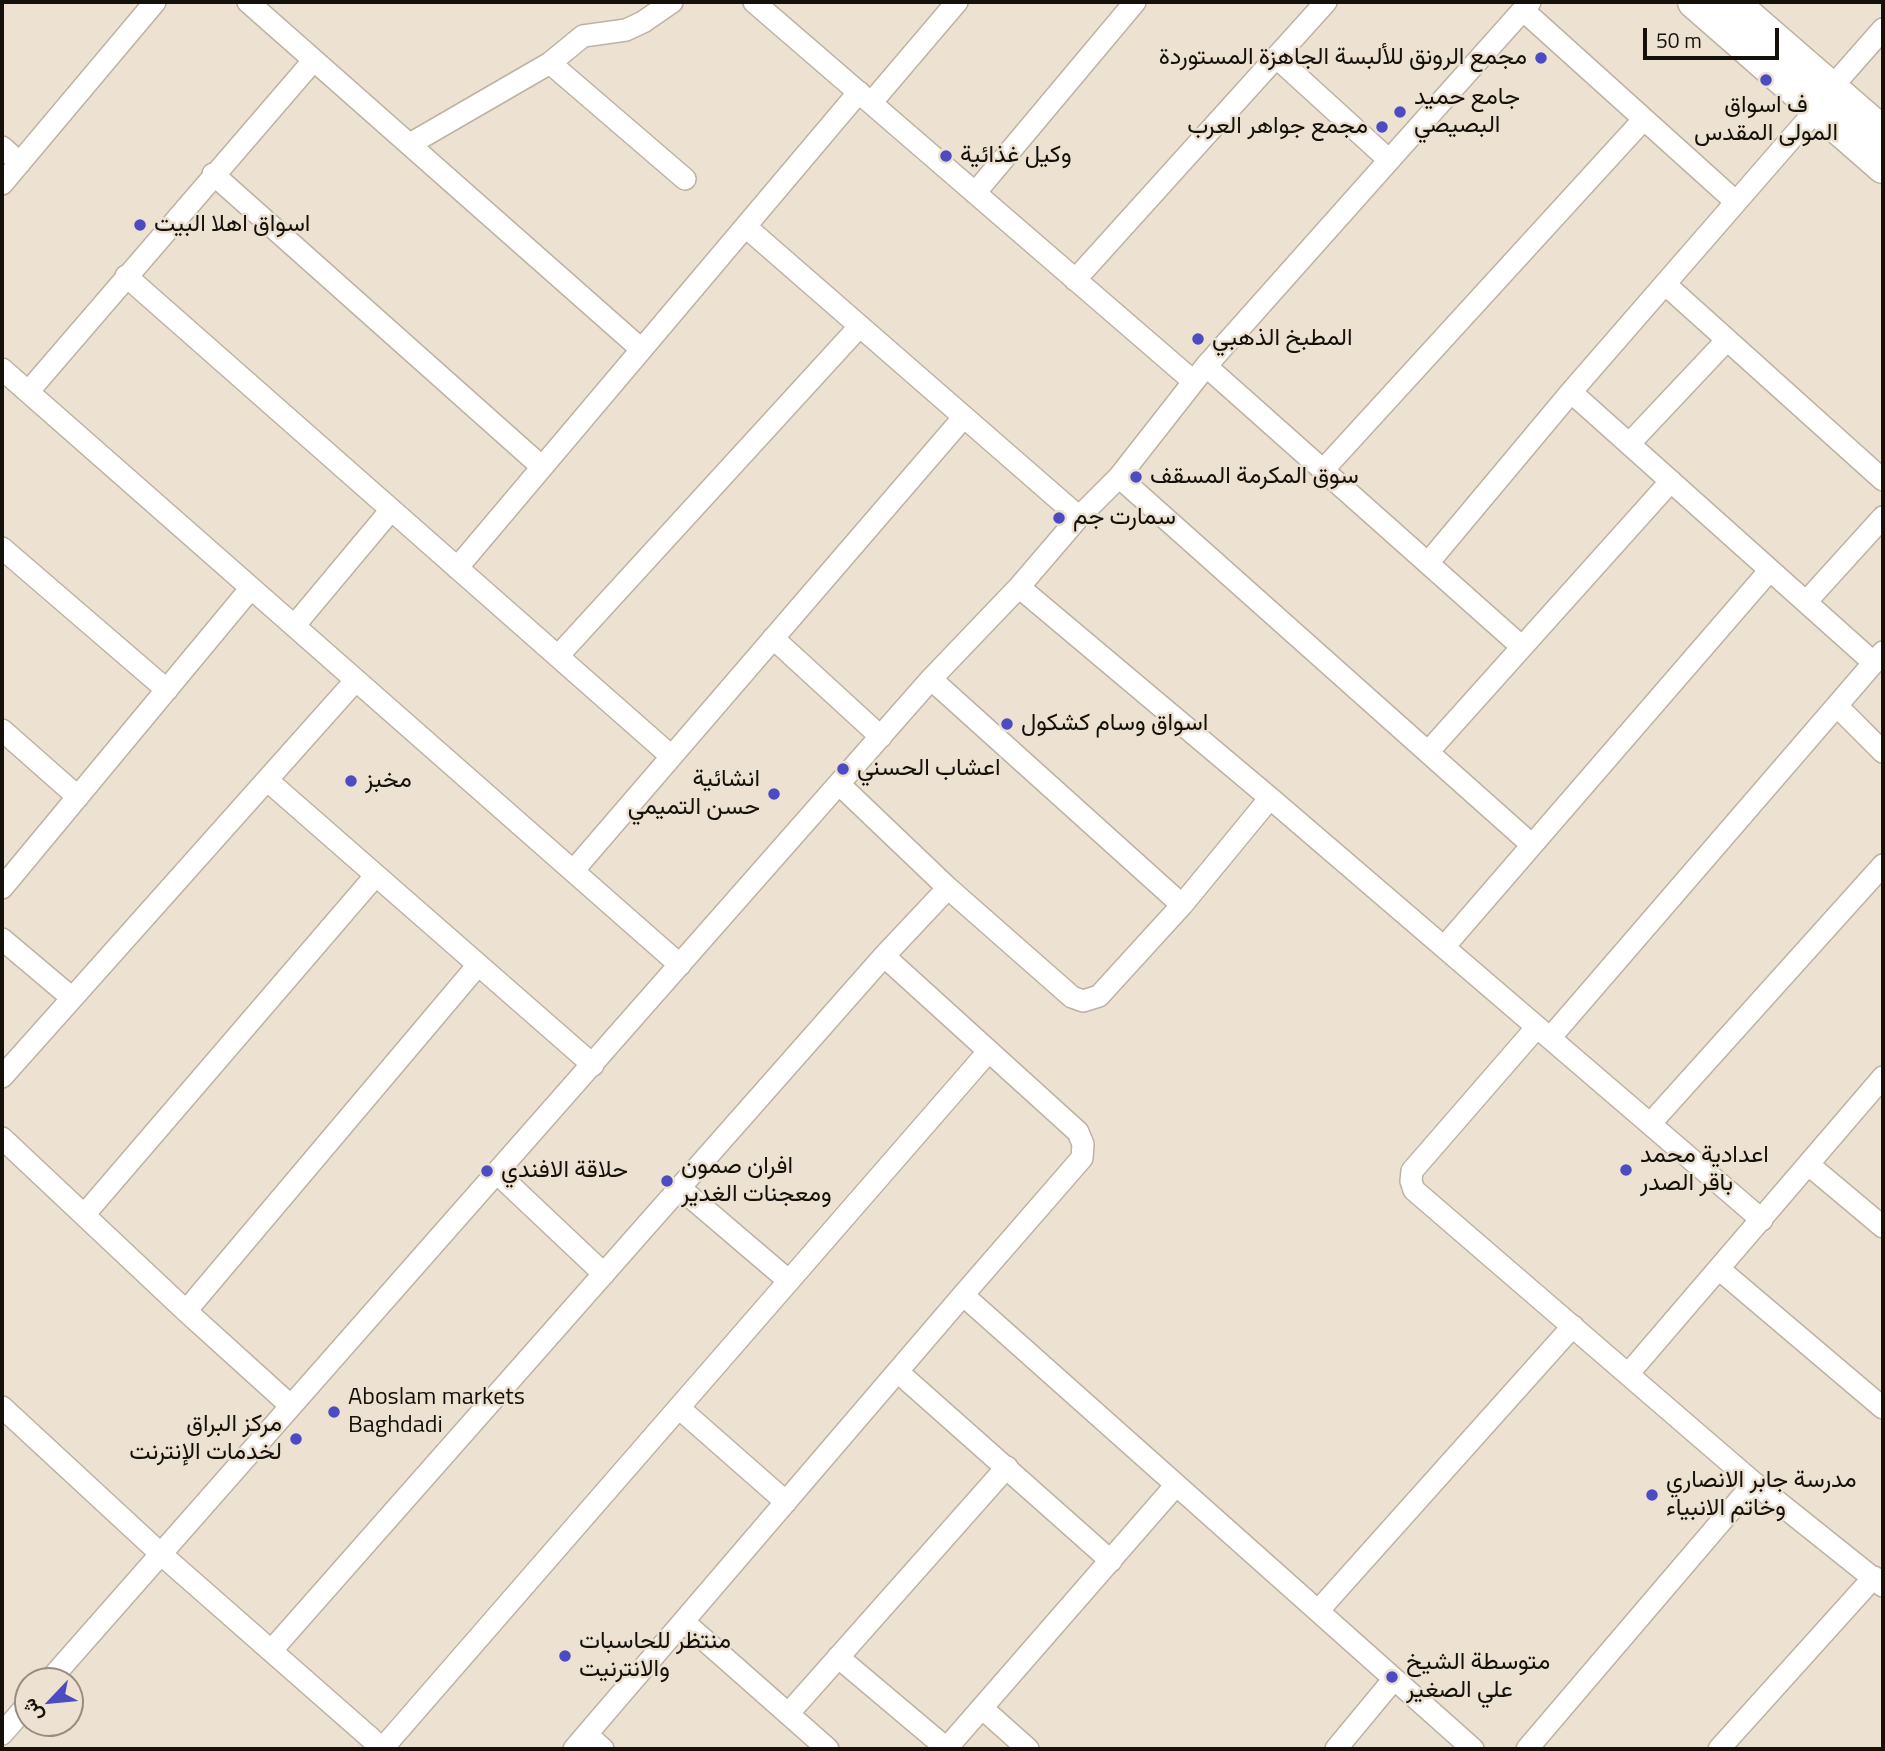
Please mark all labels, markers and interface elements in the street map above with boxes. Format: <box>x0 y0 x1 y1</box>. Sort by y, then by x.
scale bar <box>1647 14 1784 58</box>
text: 50 m <box>1656 24 1702 56</box>
place label: مجمع الرونق للألبسة الجاهزة المستوردة <box>1159 44 1527 72</box>
marker: مجمع الرونق للألبسة الجاهزة المستوردة <box>1533 50 1549 66</box>
marker: ف اسواق المولى المقدس <box>1758 72 1774 88</box>
place label: جامع حميد البصيصي <box>1414 84 1520 140</box>
place label: ف اسواق المولى المقدس <box>1694 92 1838 148</box>
marker: جامع حميد البصيصي <box>1392 104 1408 120</box>
place label: مجمع جواهر العرب <box>1187 113 1368 141</box>
marker: مجمع جواهر العرب <box>1374 119 1390 135</box>
place label: وكيل غذائية <box>960 142 1072 170</box>
marker: وكيل غذائية <box>938 148 954 164</box>
place label: اسواق اهلا البيت <box>154 211 310 239</box>
marker: اسواق اهلا البيت <box>132 217 148 233</box>
place label: المطبخ الذهبي <box>1212 325 1353 353</box>
marker: المطبخ الذهبي <box>1190 331 1206 347</box>
place label: سوق المكرمة المسقف <box>1150 463 1359 491</box>
marker: سوق المكرمة المسقف <box>1128 469 1144 485</box>
place label: سمارت جم <box>1073 504 1176 532</box>
marker: سمارت جم <box>1051 510 1067 526</box>
place label: اسواق وسام كشكول <box>1021 710 1208 738</box>
marker: اسواق وسام كشكول <box>999 716 1015 732</box>
place label: اعشاب الحسني <box>857 755 1001 783</box>
marker: اعشاب الحسني <box>835 761 851 777</box>
place label: انشائية حسن التميمي <box>628 766 760 822</box>
place label: مخبز <box>365 767 412 795</box>
marker: مخبز <box>343 773 359 789</box>
marker: انشائية حسن التميمي <box>766 786 782 802</box>
place label: اعدادية محمد باقر الصدر <box>1640 1142 1769 1198</box>
place label: افران صمون ومعجنات الغدير <box>681 1153 832 1209</box>
place label: حلاقة الافندي <box>501 1157 628 1185</box>
marker: اعدادية محمد باقر الصدر <box>1618 1162 1634 1178</box>
marker: حلاقة الافندي <box>479 1163 495 1179</box>
marker: افران صمون ومعجنات الغدير <box>659 1173 675 1189</box>
place label: Aboslam markets Baghdadi <box>348 1384 525 1440</box>
marker: Aboslam markets Baghdadi <box>326 1404 342 1420</box>
place label: مركز البراق لخدمات الإنترنت <box>129 1411 282 1467</box>
marker: مركز البراق لخدمات الإنترنت <box>288 1431 304 1447</box>
place label: مدرسة جابر الانصاري وخاتم الانبياء <box>1666 1467 1857 1523</box>
marker: مدرسة جابر الانصاري وخاتم الانبياء <box>1644 1487 1660 1503</box>
place label: منتظر للحاسبات والانترنيت <box>579 1628 731 1684</box>
marker: منتظر للحاسبات والانترنيت <box>557 1648 573 1664</box>
place label: متوسطة الشيخ علي الصغير <box>1406 1649 1550 1705</box>
north arrow <box>14 1667 84 1737</box>
marker: متوسطة الشيخ علي الصغير <box>1384 1669 1400 1685</box>
text: ش <box>13 1694 50 1727</box>

